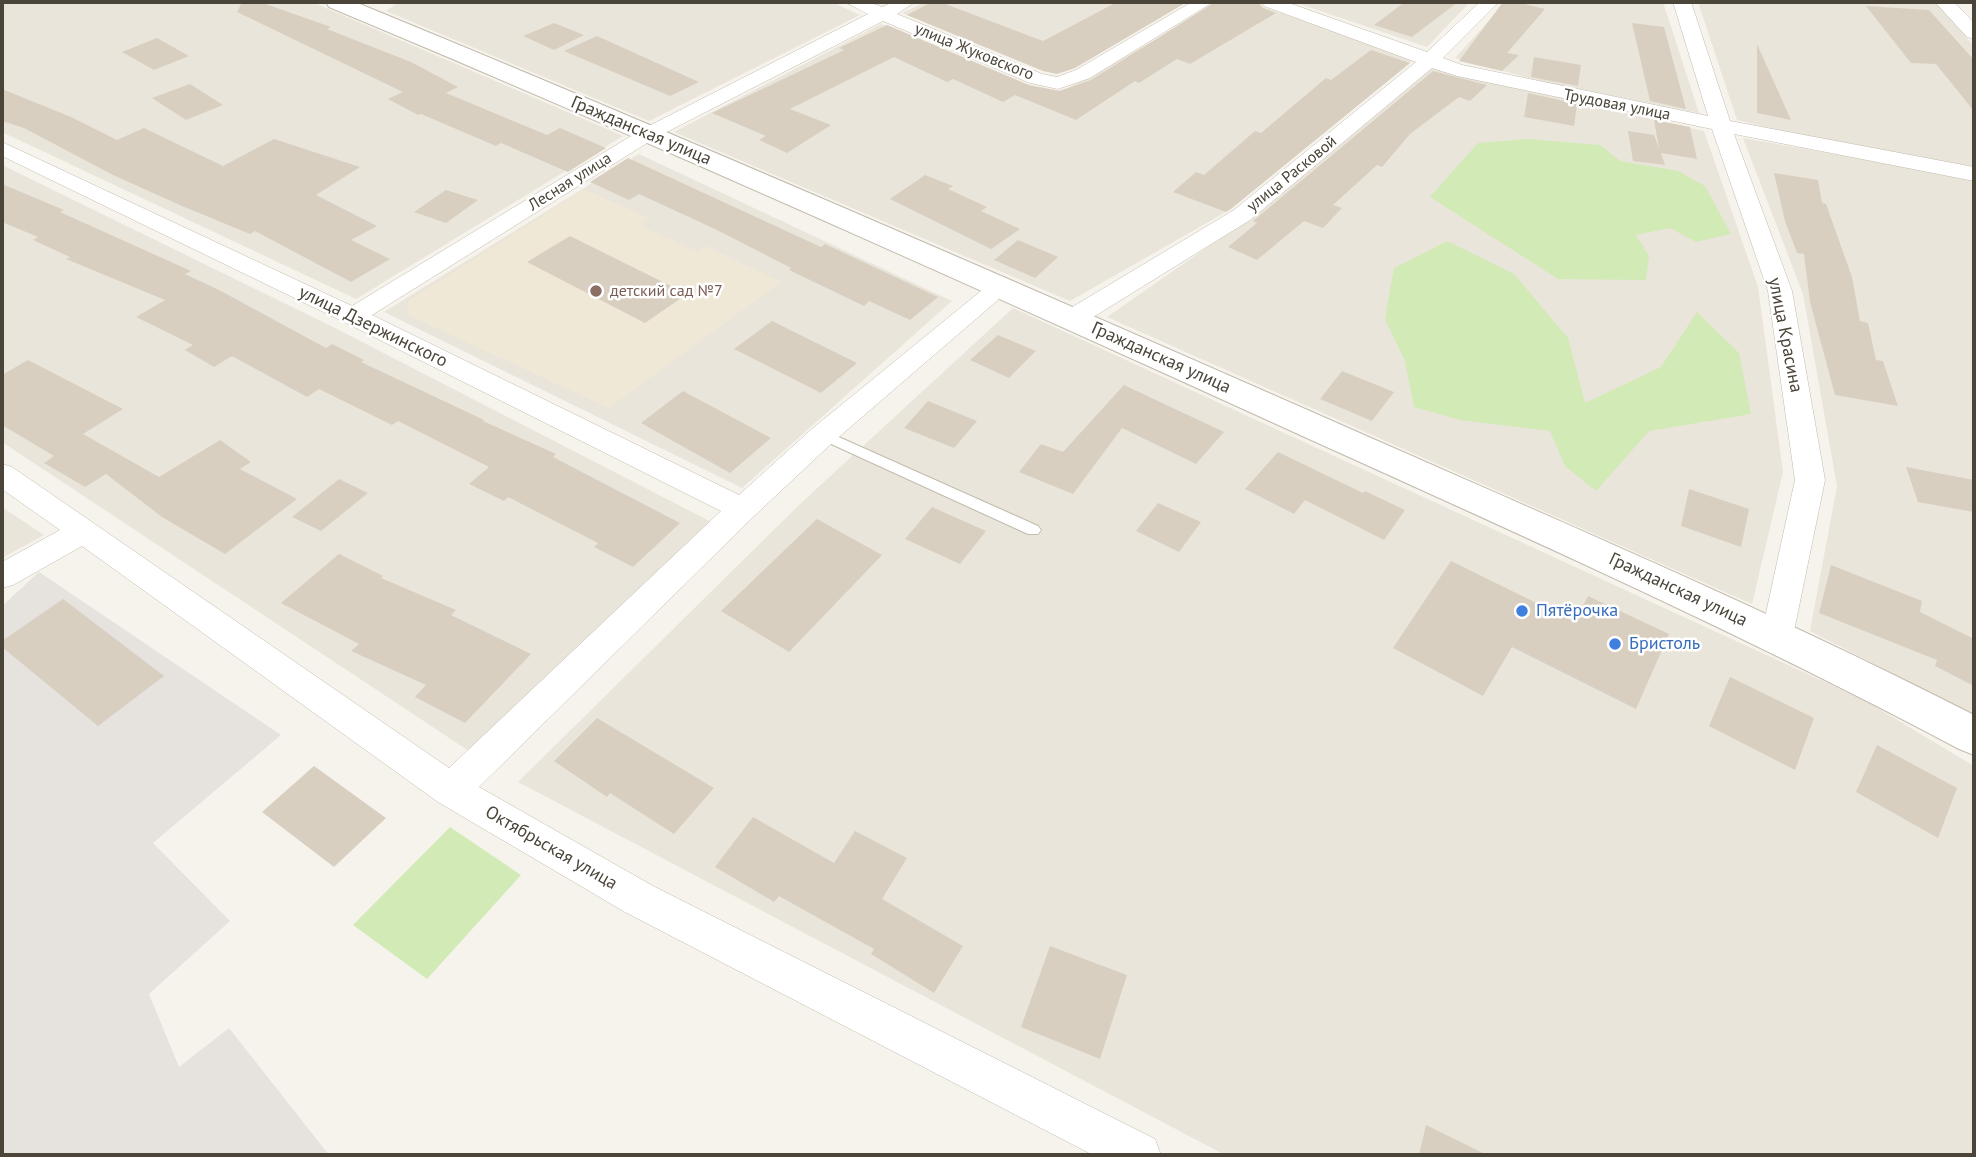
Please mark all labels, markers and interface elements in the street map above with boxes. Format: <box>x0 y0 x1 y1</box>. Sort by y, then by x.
street label: улица Жуковского <box>912 19 1036 85</box>
street label: Трудовая улица <box>1562 85 1672 125</box>
street label: Гражданская улица <box>568 92 714 170</box>
street label: улица Расковой <box>1243 132 1341 216</box>
street label: Лесная улица <box>525 149 615 215</box>
street label: улица Красина <box>1763 276 1807 394</box>
place label: детский сад №7 <box>610 281 723 301</box>
street label: улица Дзержинского <box>295 282 451 372</box>
marker: детский сад №7 <box>588 283 604 299</box>
street label: Гражданская улица <box>1088 318 1234 398</box>
street label: Гражданская улица <box>1605 548 1751 632</box>
place label: Пятёрочка <box>1536 600 1618 622</box>
marker: Пятёрочка <box>1514 603 1530 619</box>
place label: Бристоль <box>1629 633 1700 655</box>
marker: Бристоль <box>1607 636 1623 652</box>
street label: Октябрьская улица <box>481 801 621 895</box>

